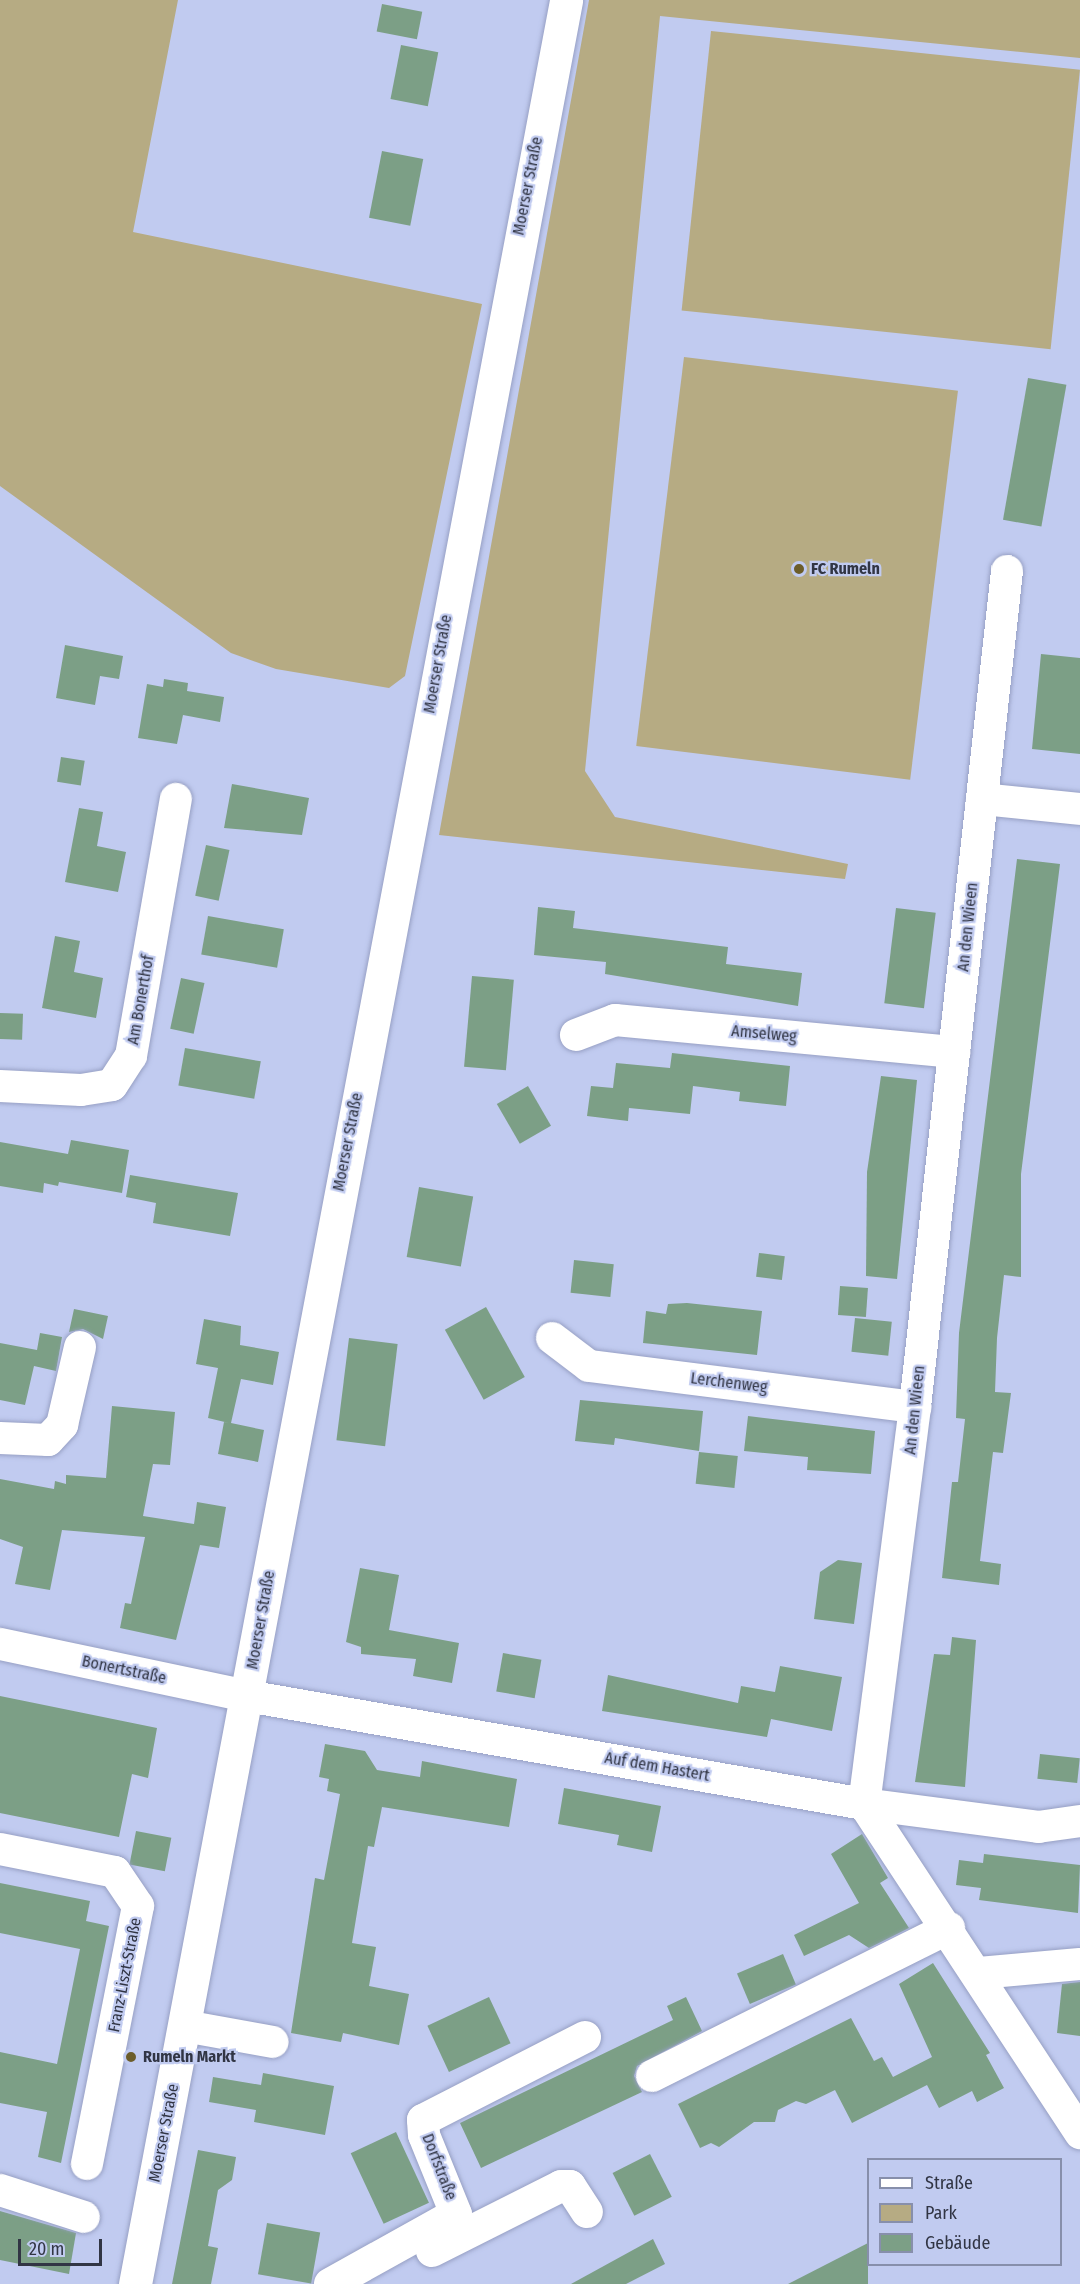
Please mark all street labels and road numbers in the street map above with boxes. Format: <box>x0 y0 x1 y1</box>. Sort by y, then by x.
street label: Moerser Straße <box>509 135 547 237</box>
street label: Moerser Straße <box>420 613 456 715</box>
street label: An den Wieen <box>954 881 982 973</box>
street label: Am Bonerthof <box>124 954 158 1046</box>
street label: Amselweg <box>730 1022 798 1046</box>
street label: Moerser Straße <box>329 1091 367 1193</box>
street label: An den Wieen <box>901 1364 929 1456</box>
street label: Lerchenweg <box>689 1369 769 1397</box>
street label: Moerser Straße <box>243 1569 279 1671</box>
street label: Bonertstraße <box>80 1652 168 1688</box>
street label: Auf dem Hastert <box>603 1748 711 1786</box>
street label: Franz-Liszt-Straße <box>104 1916 146 2034</box>
street label: Moerser Straße <box>145 2082 183 2184</box>
street label: Dorfstraße <box>418 2131 460 2203</box>

